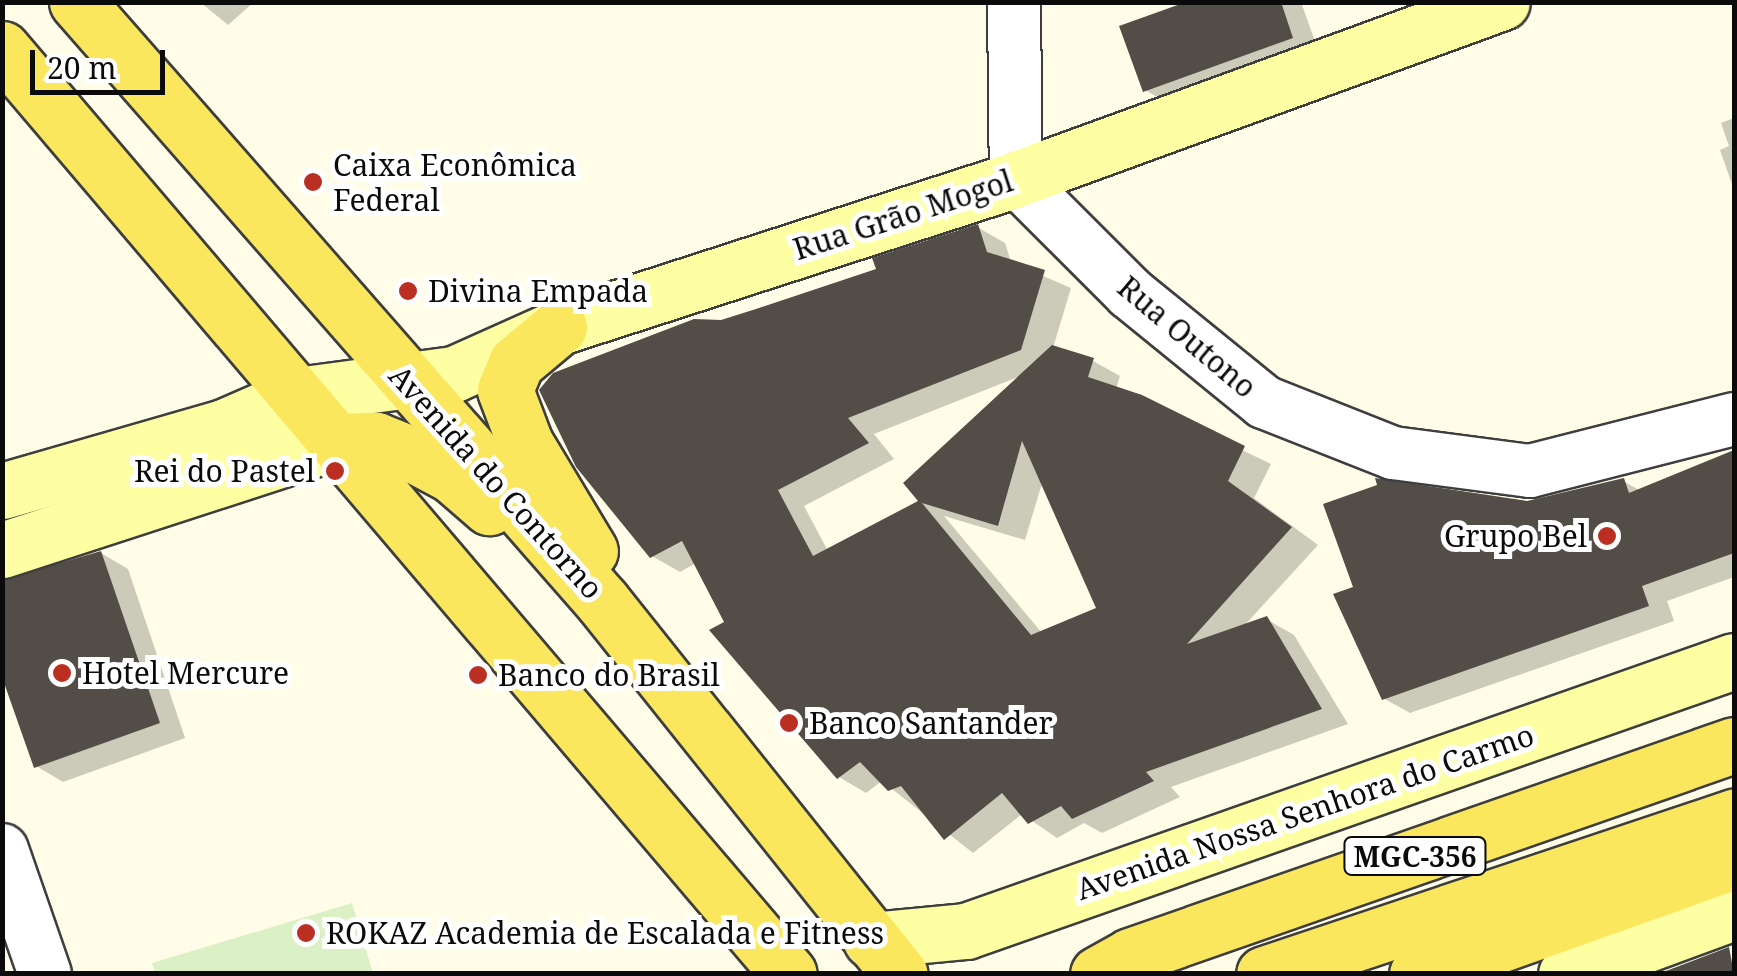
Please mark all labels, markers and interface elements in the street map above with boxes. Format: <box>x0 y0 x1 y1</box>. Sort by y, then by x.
scale bar <box>35 30 170 92</box>
text: 20 m <box>47 47 117 88</box>
place label: Caixa Econômica Federal <box>333 147 577 218</box>
street label: Rua Grão Mogol <box>789 163 1017 267</box>
marker: Caixa Econômica Federal <box>302 171 324 193</box>
street label: Rua Outono <box>1111 269 1263 405</box>
place label: Divina Empada <box>428 273 648 309</box>
marker: Divina Empada <box>397 280 419 302</box>
street label: Avenida do Contorno <box>382 358 610 606</box>
place label: Rei do Pastel <box>134 453 315 489</box>
marker: Rei do Pastel <box>324 460 346 482</box>
place label: Grupo Bel <box>1444 518 1587 554</box>
marker: Grupo Bel <box>1596 525 1618 547</box>
place label: Hotel Mercure <box>82 655 289 691</box>
place label: Banco do Brasil <box>498 657 720 693</box>
marker: Hotel Mercure <box>51 662 73 684</box>
marker: Banco do Brasil <box>467 664 489 686</box>
place label: Banco Santander <box>809 705 1053 741</box>
marker: Banco Santander <box>778 712 800 734</box>
street label: Avenida Nossa Senhora do Carmo <box>1071 717 1539 907</box>
road number: MGC-356 <box>1342 833 1488 879</box>
place label: ROKAZ Academia de Escalada e Fitness <box>326 915 884 951</box>
marker: ROKAZ Academia de Escalada e Fitness <box>295 922 317 944</box>

